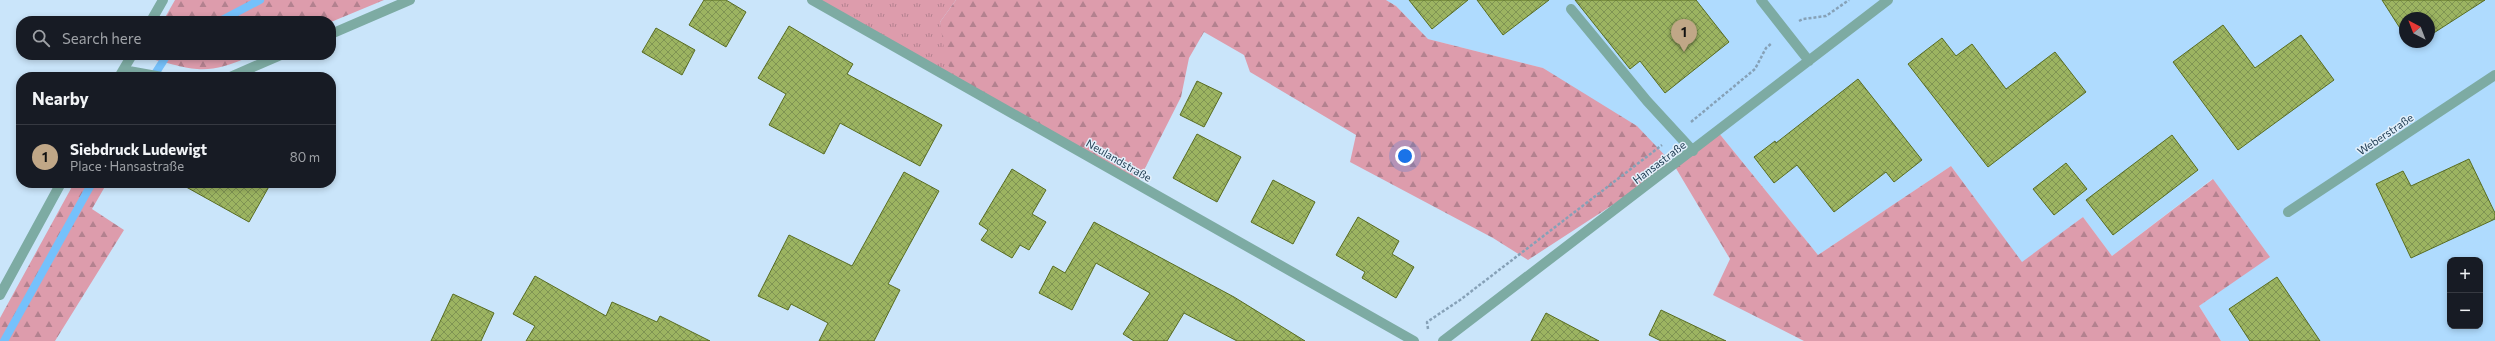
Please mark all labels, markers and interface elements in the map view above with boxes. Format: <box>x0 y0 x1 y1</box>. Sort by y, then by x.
north arrow <box>2399 12 2435 48</box>
search box <box>16 16 336 60</box>
pin: 1 <box>1671 19 1697 52</box>
icon: search <box>30 27 52 49</box>
text: Search here <box>62 29 141 47</box>
text: Nearby <box>32 88 89 109</box>
street label: Weberstraße <box>2355 110 2416 157</box>
street label: Neulandstraße <box>1084 136 1154 184</box>
street label: Hansastraße <box>1630 138 1688 186</box>
text: Siebdruck Ludewigt <box>70 140 207 158</box>
your location <box>1395 146 1415 166</box>
text: 1 <box>42 149 48 165</box>
text: 80 m <box>290 149 320 165</box>
text: Place · Hansastraße <box>70 158 184 174</box>
map controls <box>2447 257 2483 329</box>
button: + <box>2447 257 2483 293</box>
button: − <box>2447 293 2483 329</box>

